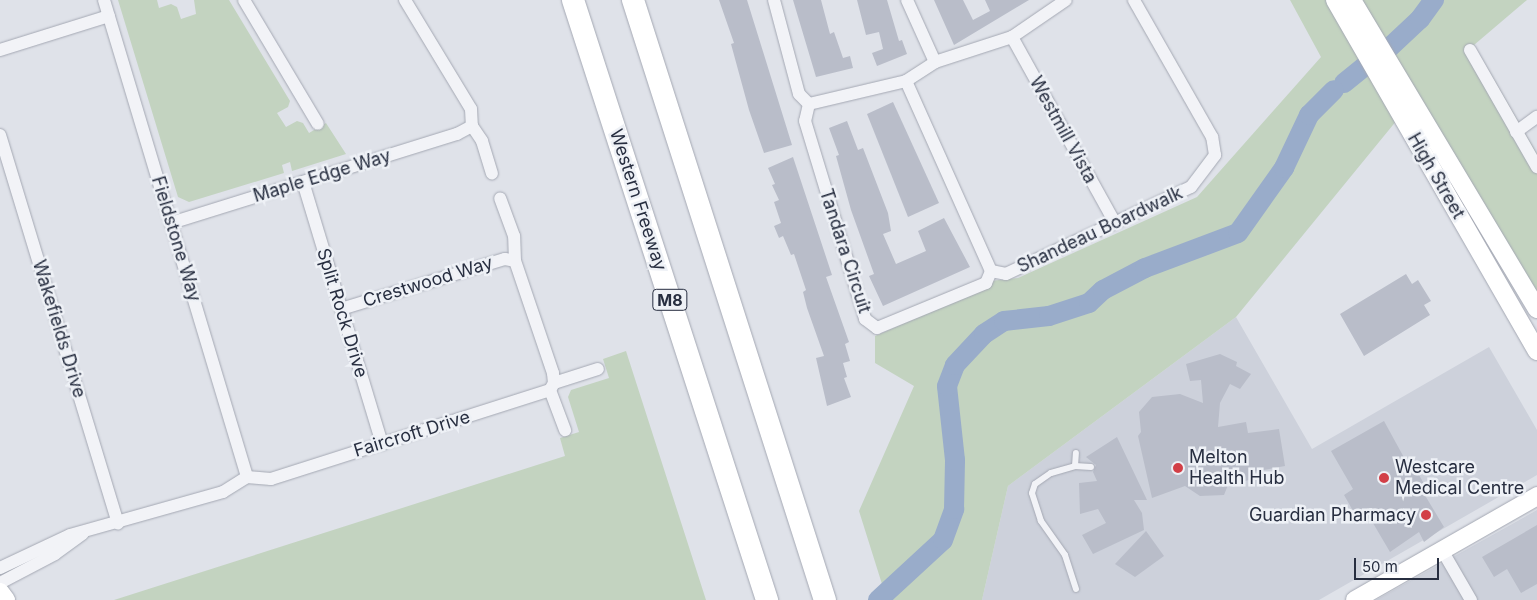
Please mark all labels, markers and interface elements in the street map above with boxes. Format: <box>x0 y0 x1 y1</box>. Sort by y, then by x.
street label: Westmill Vista <box>1025 73 1101 187</box>
street label: Western Freeway <box>605 126 671 274</box>
street label: High Street <box>1403 129 1469 223</box>
street label: Maple Edge Way <box>251 145 393 207</box>
street label: Fieldstone Way <box>147 174 205 304</box>
street label: Shandeau Boardwalk <box>1014 182 1186 278</box>
street label: Tandara Circuit <box>815 186 875 316</box>
street label: Split Rock Drive <box>312 246 372 380</box>
street label: Crestwood Way <box>360 252 496 312</box>
street label: Wakefields Drive <box>28 257 90 401</box>
road number: M8 <box>651 286 689 314</box>
street label: Faircroft Drive <box>351 406 473 462</box>
place label: Melton Health Hub <box>1189 447 1284 489</box>
place label: Westcare Medical Centre <box>1395 457 1524 499</box>
marker: Melton Health Hub <box>1171 461 1185 475</box>
marker: Westcare Medical Centre <box>1377 471 1391 485</box>
place label: Guardian Pharmacy <box>1249 504 1416 526</box>
marker: Guardian Pharmacy <box>1420 509 1432 521</box>
scale bar <box>1357 548 1442 580</box>
text: 50 m <box>1362 557 1398 576</box>

